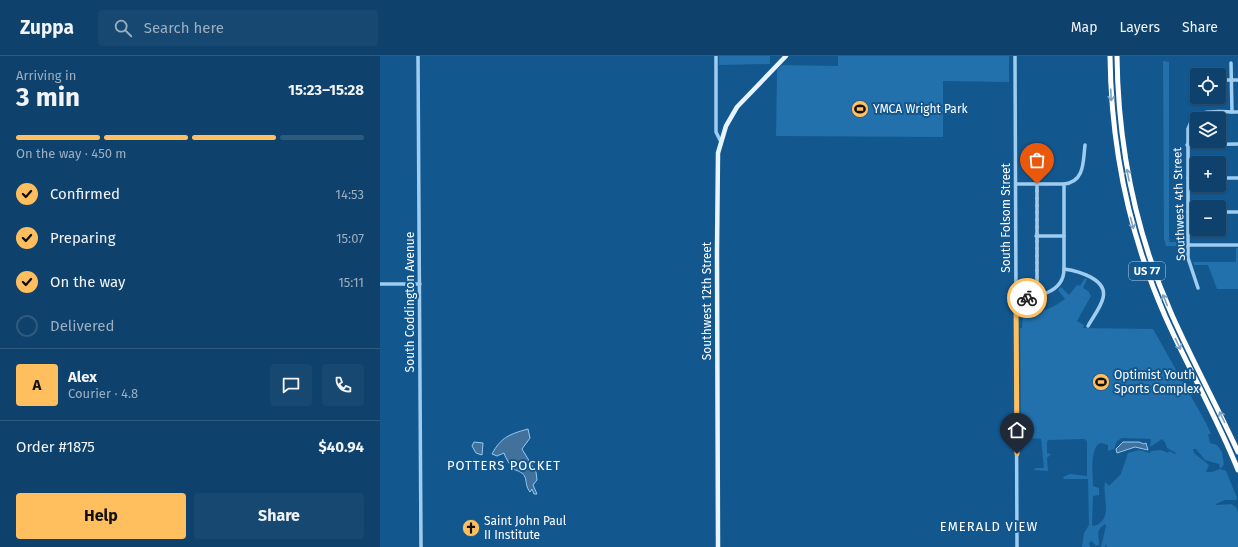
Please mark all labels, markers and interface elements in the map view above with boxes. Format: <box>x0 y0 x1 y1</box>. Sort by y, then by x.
search box <box>98 10 378 46</box>
text: Zuppa <box>20 16 74 39</box>
icon: search <box>112 17 134 39</box>
text: Search here <box>144 19 224 37</box>
text: Map <box>1071 19 1097 36</box>
text: Layers <box>1119 19 1160 36</box>
text: Share <box>1182 19 1218 36</box>
text: Arriving in <box>16 68 76 83</box>
map controls <box>1190 68 1226 236</box>
button: locate <box>1190 68 1226 104</box>
text: 15:23–15:28 <box>288 81 364 99</box>
text: 3 min <box>16 82 80 113</box>
one-way arrow <box>1108 88 1115 101</box>
sports icon: YMCA Wright Park <box>850 99 870 119</box>
place label: YMCA Wright Park <box>873 102 969 116</box>
button: layers <box>1190 112 1226 148</box>
pin <box>1020 143 1054 184</box>
text: On the way · 450 m <box>16 146 127 161</box>
street label: Southwest 4th Street <box>1170 146 1188 261</box>
icon: bag <box>1026 149 1048 171</box>
button: + <box>1190 156 1226 192</box>
street label: South Folsom Street <box>999 162 1013 273</box>
one-way arrow <box>1124 169 1132 182</box>
icon: check <box>16 183 38 205</box>
text: Confirmed <box>50 185 120 203</box>
text: 14:53 <box>335 187 364 202</box>
button: − <box>1190 200 1226 236</box>
one-way arrow <box>1129 216 1137 229</box>
icon: check <box>16 227 38 249</box>
text: Preparing <box>50 229 115 247</box>
text: 15:07 <box>336 231 364 246</box>
street label: South Coddington Avenue <box>403 232 417 372</box>
street label: Southwest 12th Street <box>700 241 714 360</box>
road number: US 77 <box>1129 262 1165 280</box>
icon: check <box>16 271 38 293</box>
text: On the way <box>50 273 125 291</box>
text: 15:11 <box>338 275 364 290</box>
courier <box>1007 278 1047 318</box>
icon: bike <box>1016 287 1038 309</box>
one-way arrow <box>1161 294 1169 306</box>
text: Delivered <box>50 317 114 335</box>
one-way arrow <box>1175 338 1183 350</box>
button: chat <box>270 364 312 406</box>
button: phone <box>322 364 364 406</box>
text: Alex <box>68 368 97 386</box>
place label: Optimist Youth Sports Complex <box>1114 368 1199 396</box>
sports icon: Optimist Youth Sports Complex <box>1091 372 1111 392</box>
text: A <box>33 376 41 394</box>
text: Courier · 4.8 <box>68 386 138 401</box>
one-way arrow <box>1218 411 1225 423</box>
pin <box>1000 413 1034 454</box>
icon: home <box>1006 419 1028 441</box>
text: Order #1875 <box>16 438 95 456</box>
text: $40.94 <box>319 438 364 456</box>
district label: POTTERS POCKET <box>447 458 561 473</box>
button: Help <box>16 493 186 539</box>
button: Share <box>194 493 364 539</box>
place label: Saint John Paul II Institute <box>484 514 567 542</box>
church icon: Saint John Paul II Institute <box>461 518 481 538</box>
district label: EMERALD VIEW <box>940 519 1038 534</box>

